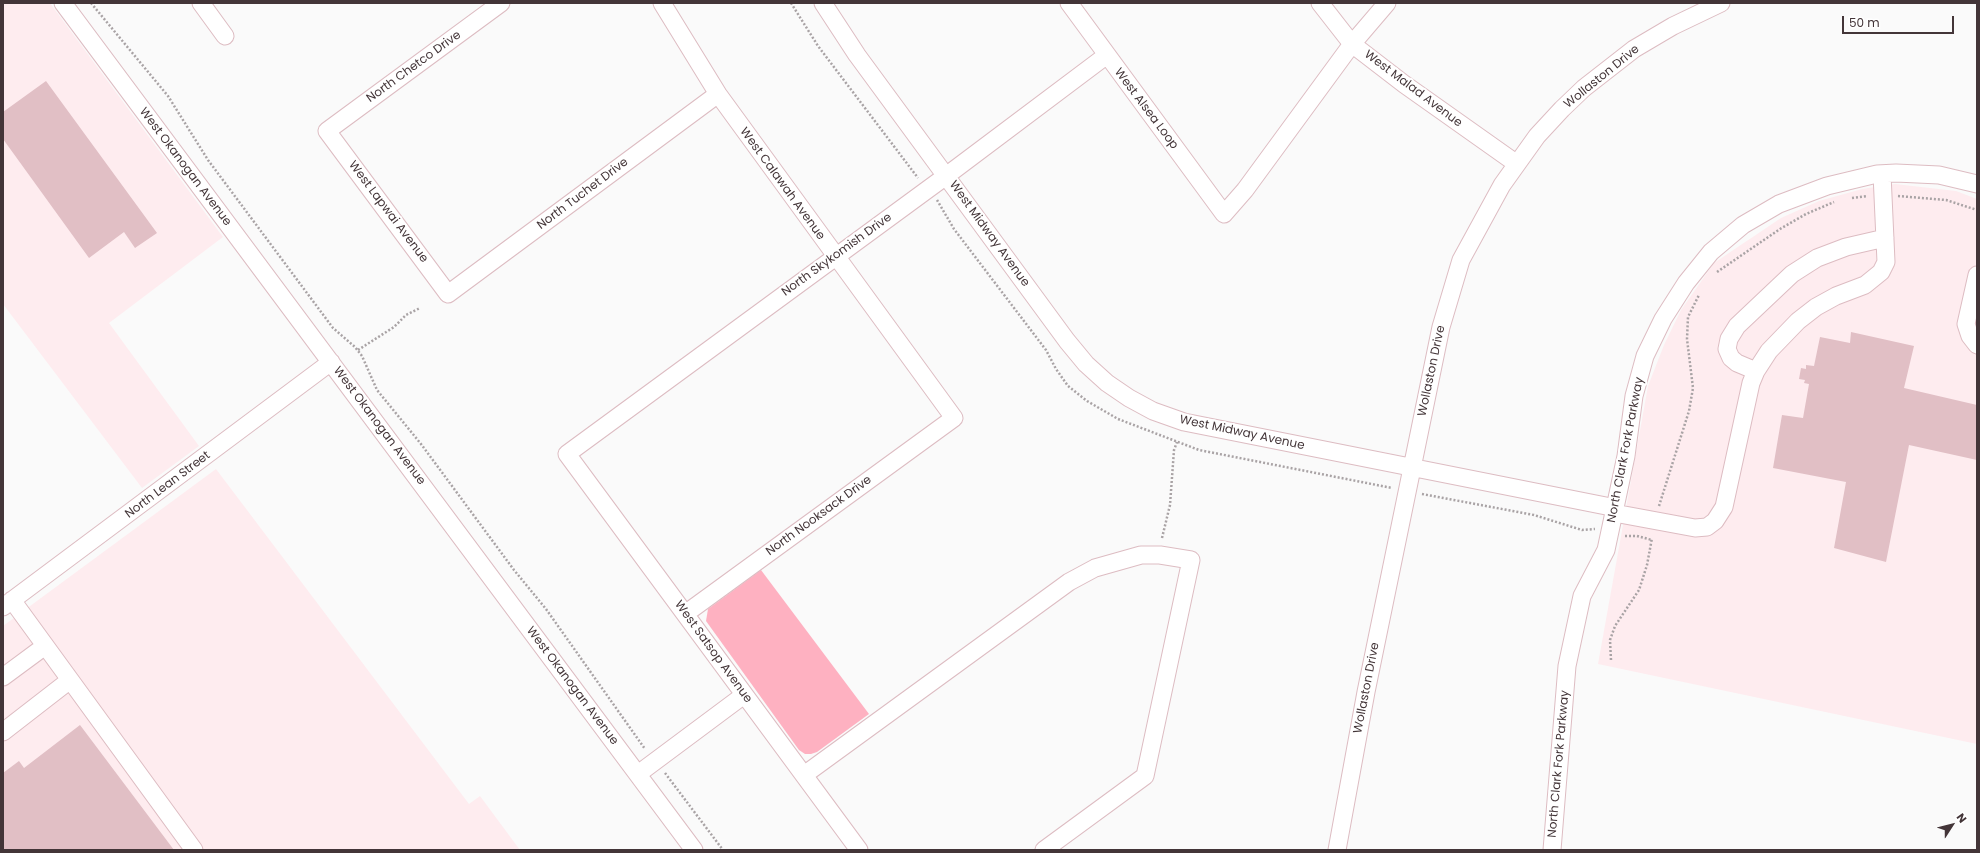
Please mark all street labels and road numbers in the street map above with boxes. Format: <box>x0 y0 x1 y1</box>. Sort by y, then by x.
street label: North Chetco Drive <box>364 28 464 106</box>
street label: Wollaston Drive <box>1561 42 1643 112</box>
street label: West Malad Avenue <box>1361 47 1465 131</box>
street label: West Alsea Loop <box>1111 66 1181 152</box>
street label: West Okanogan Avenue <box>136 105 234 229</box>
street label: West Calawah Avenue <box>736 125 828 243</box>
street label: North Tuchet Drive <box>535 155 631 233</box>
street label: West Lapwai Avenue <box>345 158 431 266</box>
street label: West Midway Avenue <box>946 178 1032 290</box>
street label: North Skykomish Drive <box>779 210 895 300</box>
street label: Wollaston Drive <box>1415 324 1449 418</box>
street label: West Okanogan Avenue <box>330 364 428 488</box>
street label: North Clark Fork Parkway <box>1605 376 1647 524</box>
street label: West Midway Avenue <box>1178 413 1306 453</box>
street label: North Lean Street <box>123 448 213 522</box>
street label: North Nooksack Drive <box>763 473 875 559</box>
street label: West Satsop Avenue <box>671 598 755 706</box>
street label: West Okanogan Avenue <box>523 624 621 748</box>
street label: Wollaston Drive <box>1351 641 1383 735</box>
street label: North Clark Fork Parkway <box>1545 690 1573 838</box>

